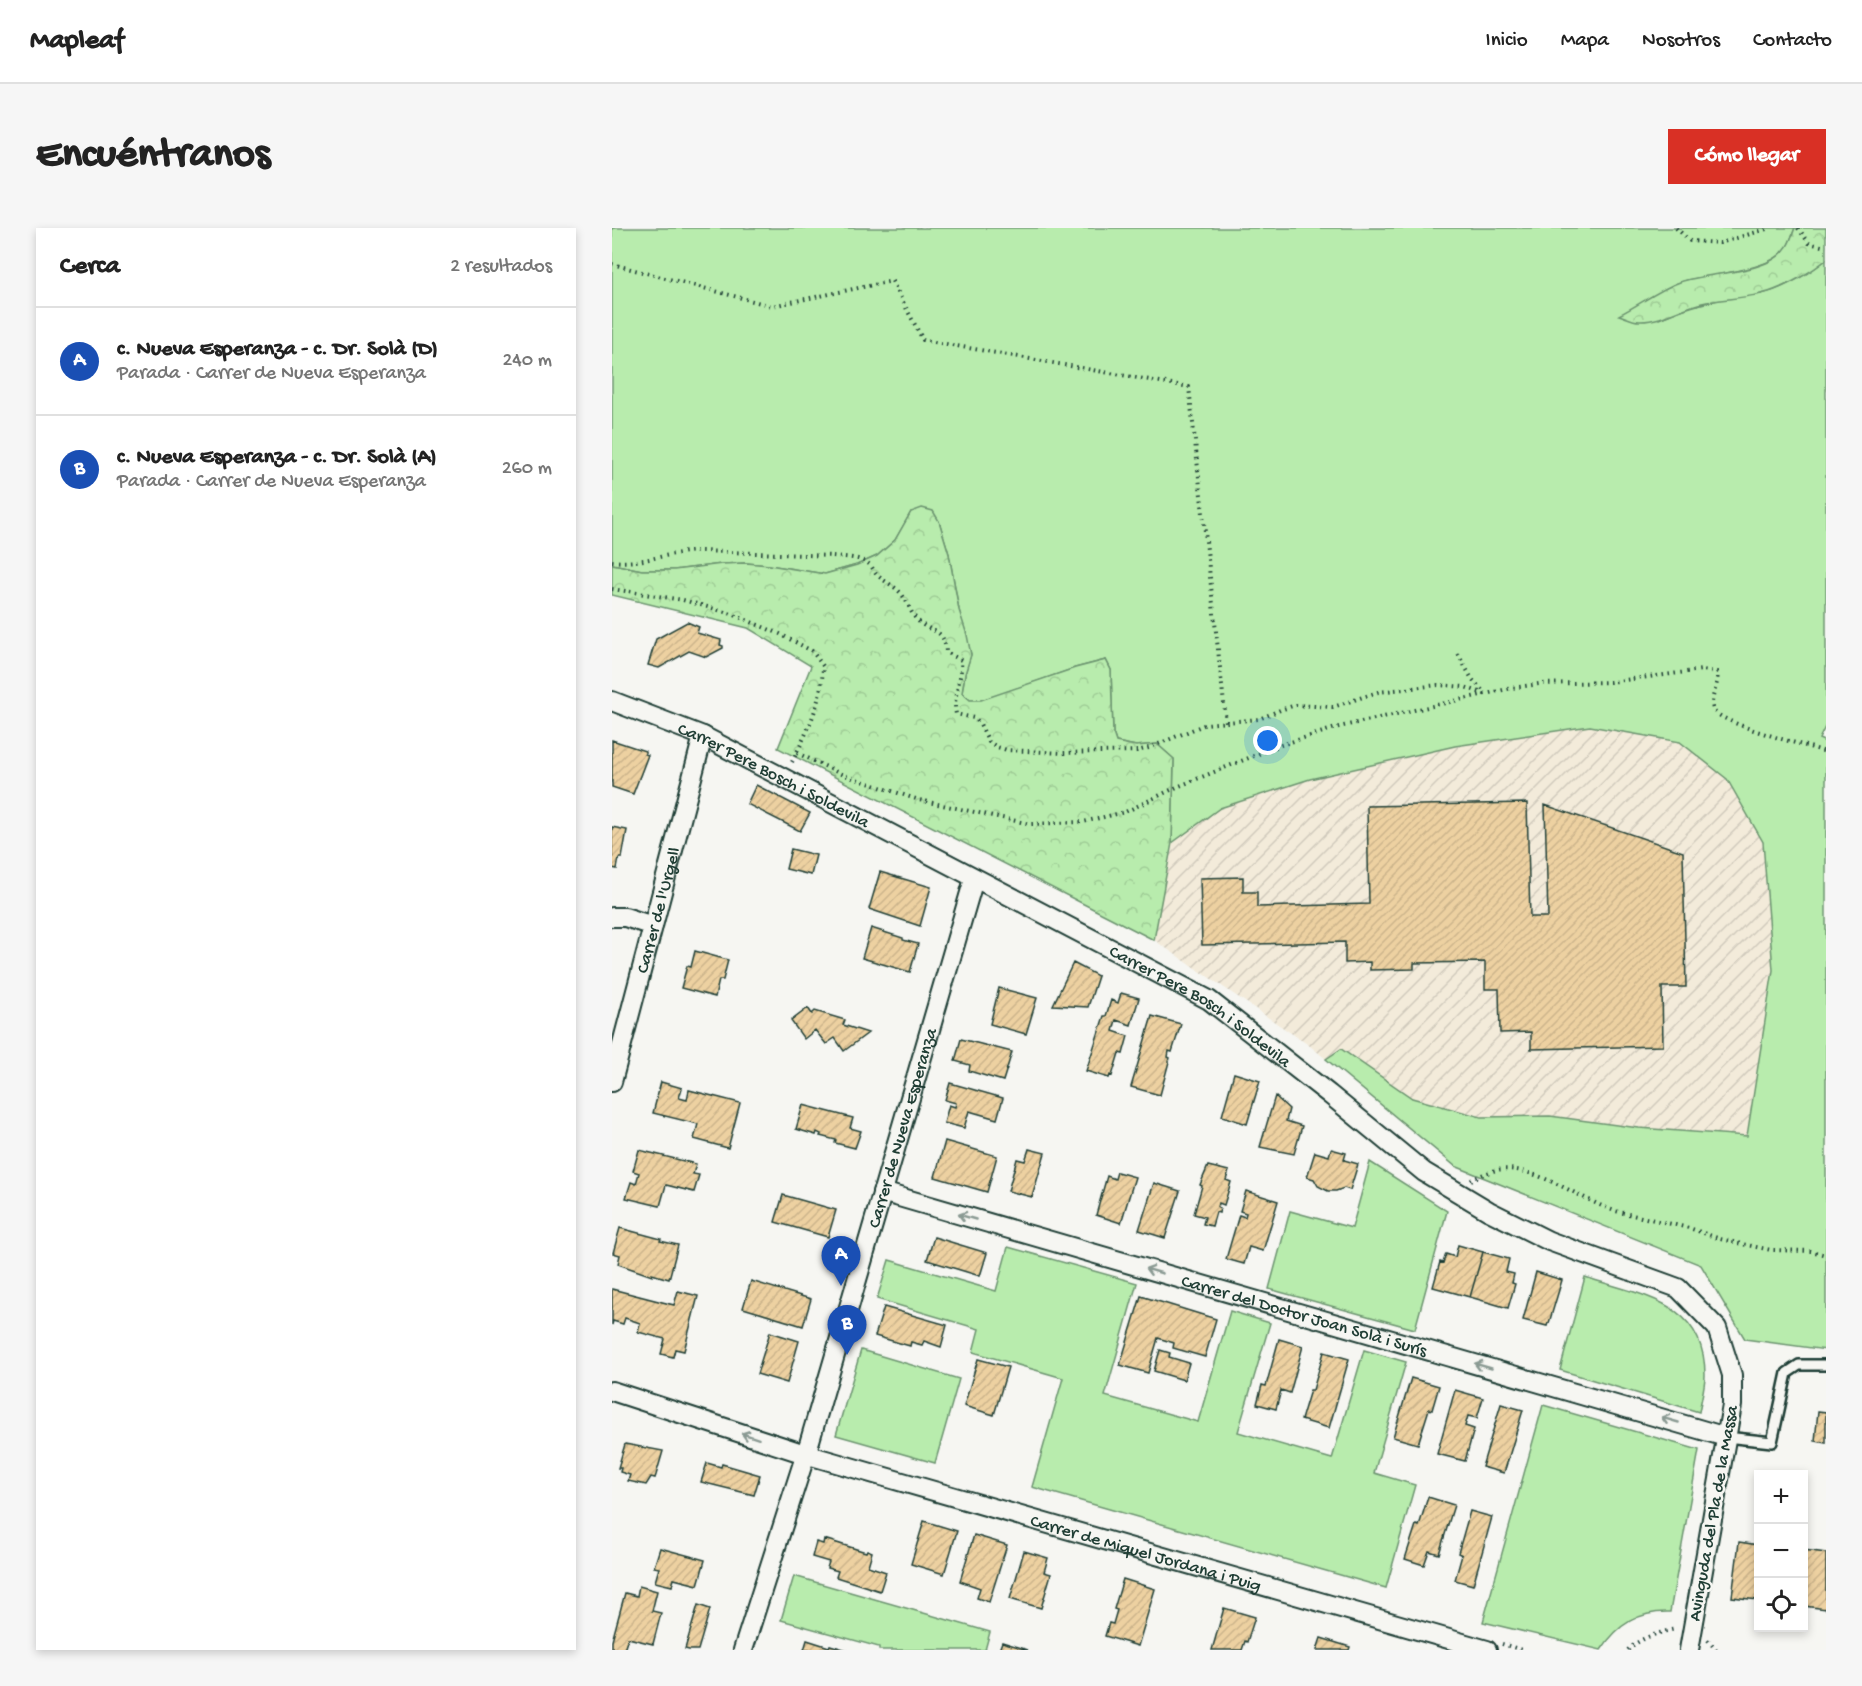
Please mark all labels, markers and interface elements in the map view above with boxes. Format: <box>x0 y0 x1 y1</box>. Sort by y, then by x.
text: Mapleaf <box>30 25 124 58</box>
text: Inicio <box>1486 29 1528 54</box>
text: Mapa <box>1561 29 1609 54</box>
text: Nosotros <box>1642 29 1720 54</box>
text: Contacto <box>1753 29 1832 54</box>
button: Cómo llegar <box>1668 129 1826 184</box>
text: Encuéntranos <box>36 132 270 181</box>
text: Cerca <box>60 252 120 283</box>
text: 2 resultados <box>450 256 552 279</box>
text: c. Nueva Esperanza - c. Dr. Solà (D) <box>117 337 438 363</box>
text: A <box>74 350 85 373</box>
text: 240 m <box>502 350 552 373</box>
text: Parada · Carrer de Nueva Esperanza <box>117 363 426 386</box>
text: c. Nueva Esperanza - c. Dr. Solà (A) <box>117 445 437 471</box>
text: B <box>74 458 85 481</box>
text: 260 m <box>502 458 552 481</box>
text: Parada · Carrer de Nueva Esperanza <box>117 471 426 494</box>
street label: Carrer Pere Bosch i Soldevila <box>674 719 873 834</box>
your location <box>1253 726 1282 755</box>
street label: Carrer de l'Urgell <box>633 845 686 976</box>
street label: Carrer Pere Bosch i Soldevila <box>1105 942 1295 1074</box>
street label: Carrer de Nueva Esperanza <box>865 1025 943 1231</box>
one-way arrow <box>958 1211 977 1222</box>
pin: A <box>822 1236 860 1286</box>
one-way arrow <box>1145 1265 1164 1276</box>
street label: Carrer del Doctor Joan Solà i Surís <box>1179 1271 1430 1363</box>
pin: B <box>828 1306 866 1355</box>
one-way arrow <box>1474 1360 1493 1371</box>
street label: Avinguda del Pla de la Massa <box>1685 1403 1744 1623</box>
one-way arrow <box>1661 1414 1680 1425</box>
one-way arrow <box>741 1429 760 1440</box>
map controls <box>1754 1470 1808 1632</box>
button: + <box>1754 1470 1808 1524</box>
street label: Carrer de Miquel Jordana i Puig <box>1028 1511 1263 1598</box>
button: − <box>1754 1524 1808 1578</box>
button: locate <box>1754 1578 1808 1632</box>

